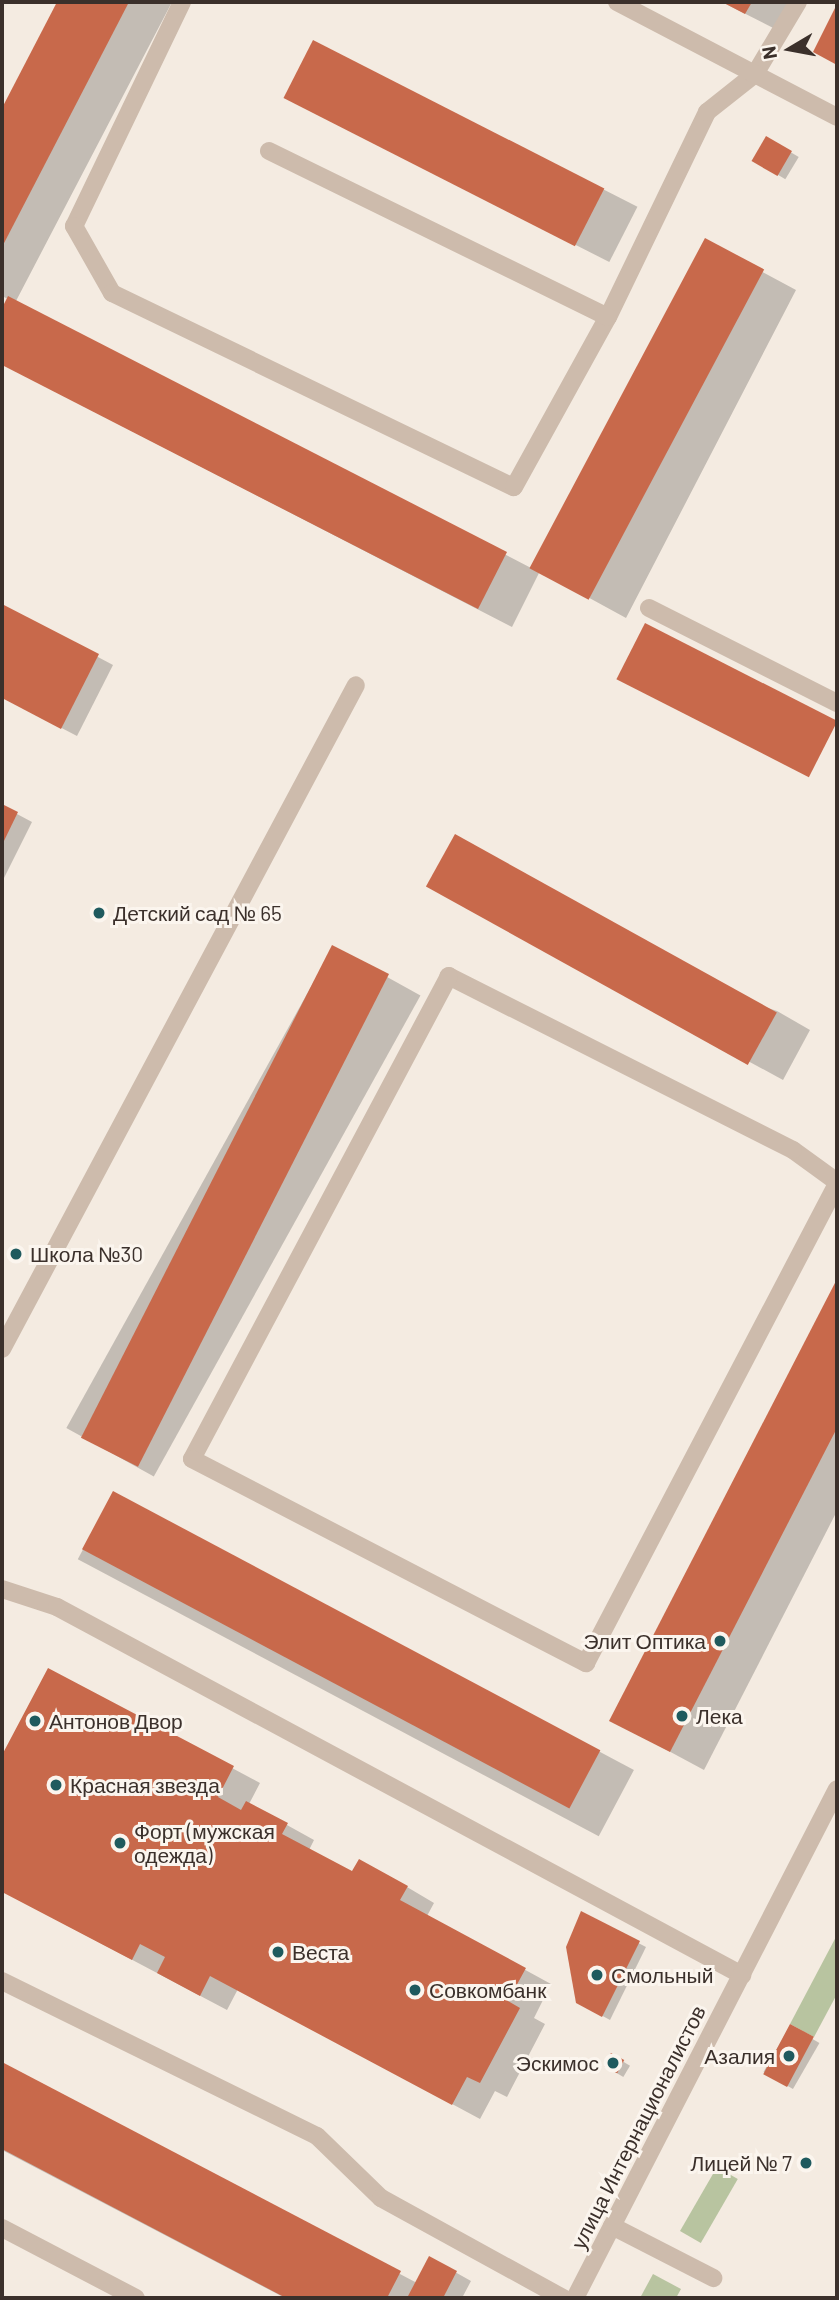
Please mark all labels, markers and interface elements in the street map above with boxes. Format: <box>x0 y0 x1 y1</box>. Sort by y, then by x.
north arrow <box>755 14 825 84</box>
text: N <box>756 45 781 61</box>
place label: Детский сад № 65 <box>113 900 282 926</box>
marker: Детский сад № 65 <box>91 905 107 921</box>
place label: Школа №30 <box>30 1241 143 1267</box>
marker: Школа №30 <box>8 1246 24 1262</box>
place label: Элит Оптика <box>583 1628 706 1654</box>
marker: Элит Оптика <box>712 1633 728 1649</box>
place label: Лека <box>696 1703 743 1729</box>
place label: Антонов Двор <box>49 1708 183 1734</box>
marker: Лека <box>674 1708 690 1724</box>
marker: Антонов Двор <box>27 1713 43 1729</box>
place label: Красная звезда <box>70 1772 220 1798</box>
marker: Красная звезда <box>48 1777 64 1793</box>
place label: Форт (мужская одежда) <box>134 1818 275 1868</box>
marker: Форт (мужская одежда) <box>112 1835 128 1851</box>
place label: Веста <box>292 1939 349 1965</box>
marker: Веста <box>270 1944 286 1960</box>
place label: Смольный <box>611 1962 713 1988</box>
marker: Смольный <box>589 1967 605 1983</box>
place label: Совкомбанк <box>429 1977 546 2003</box>
marker: Совкомбанк <box>407 1982 423 1998</box>
street label: улица Интернационалистов <box>565 2001 711 2253</box>
place label: Азалия <box>704 2043 775 2069</box>
marker: Азалия <box>781 2048 797 2064</box>
place label: Эскимос <box>516 2050 599 2076</box>
marker: Эскимос <box>605 2055 621 2071</box>
place label: Лицей № 7 <box>690 2150 792 2176</box>
marker: Лицей № 7 <box>798 2155 814 2171</box>

